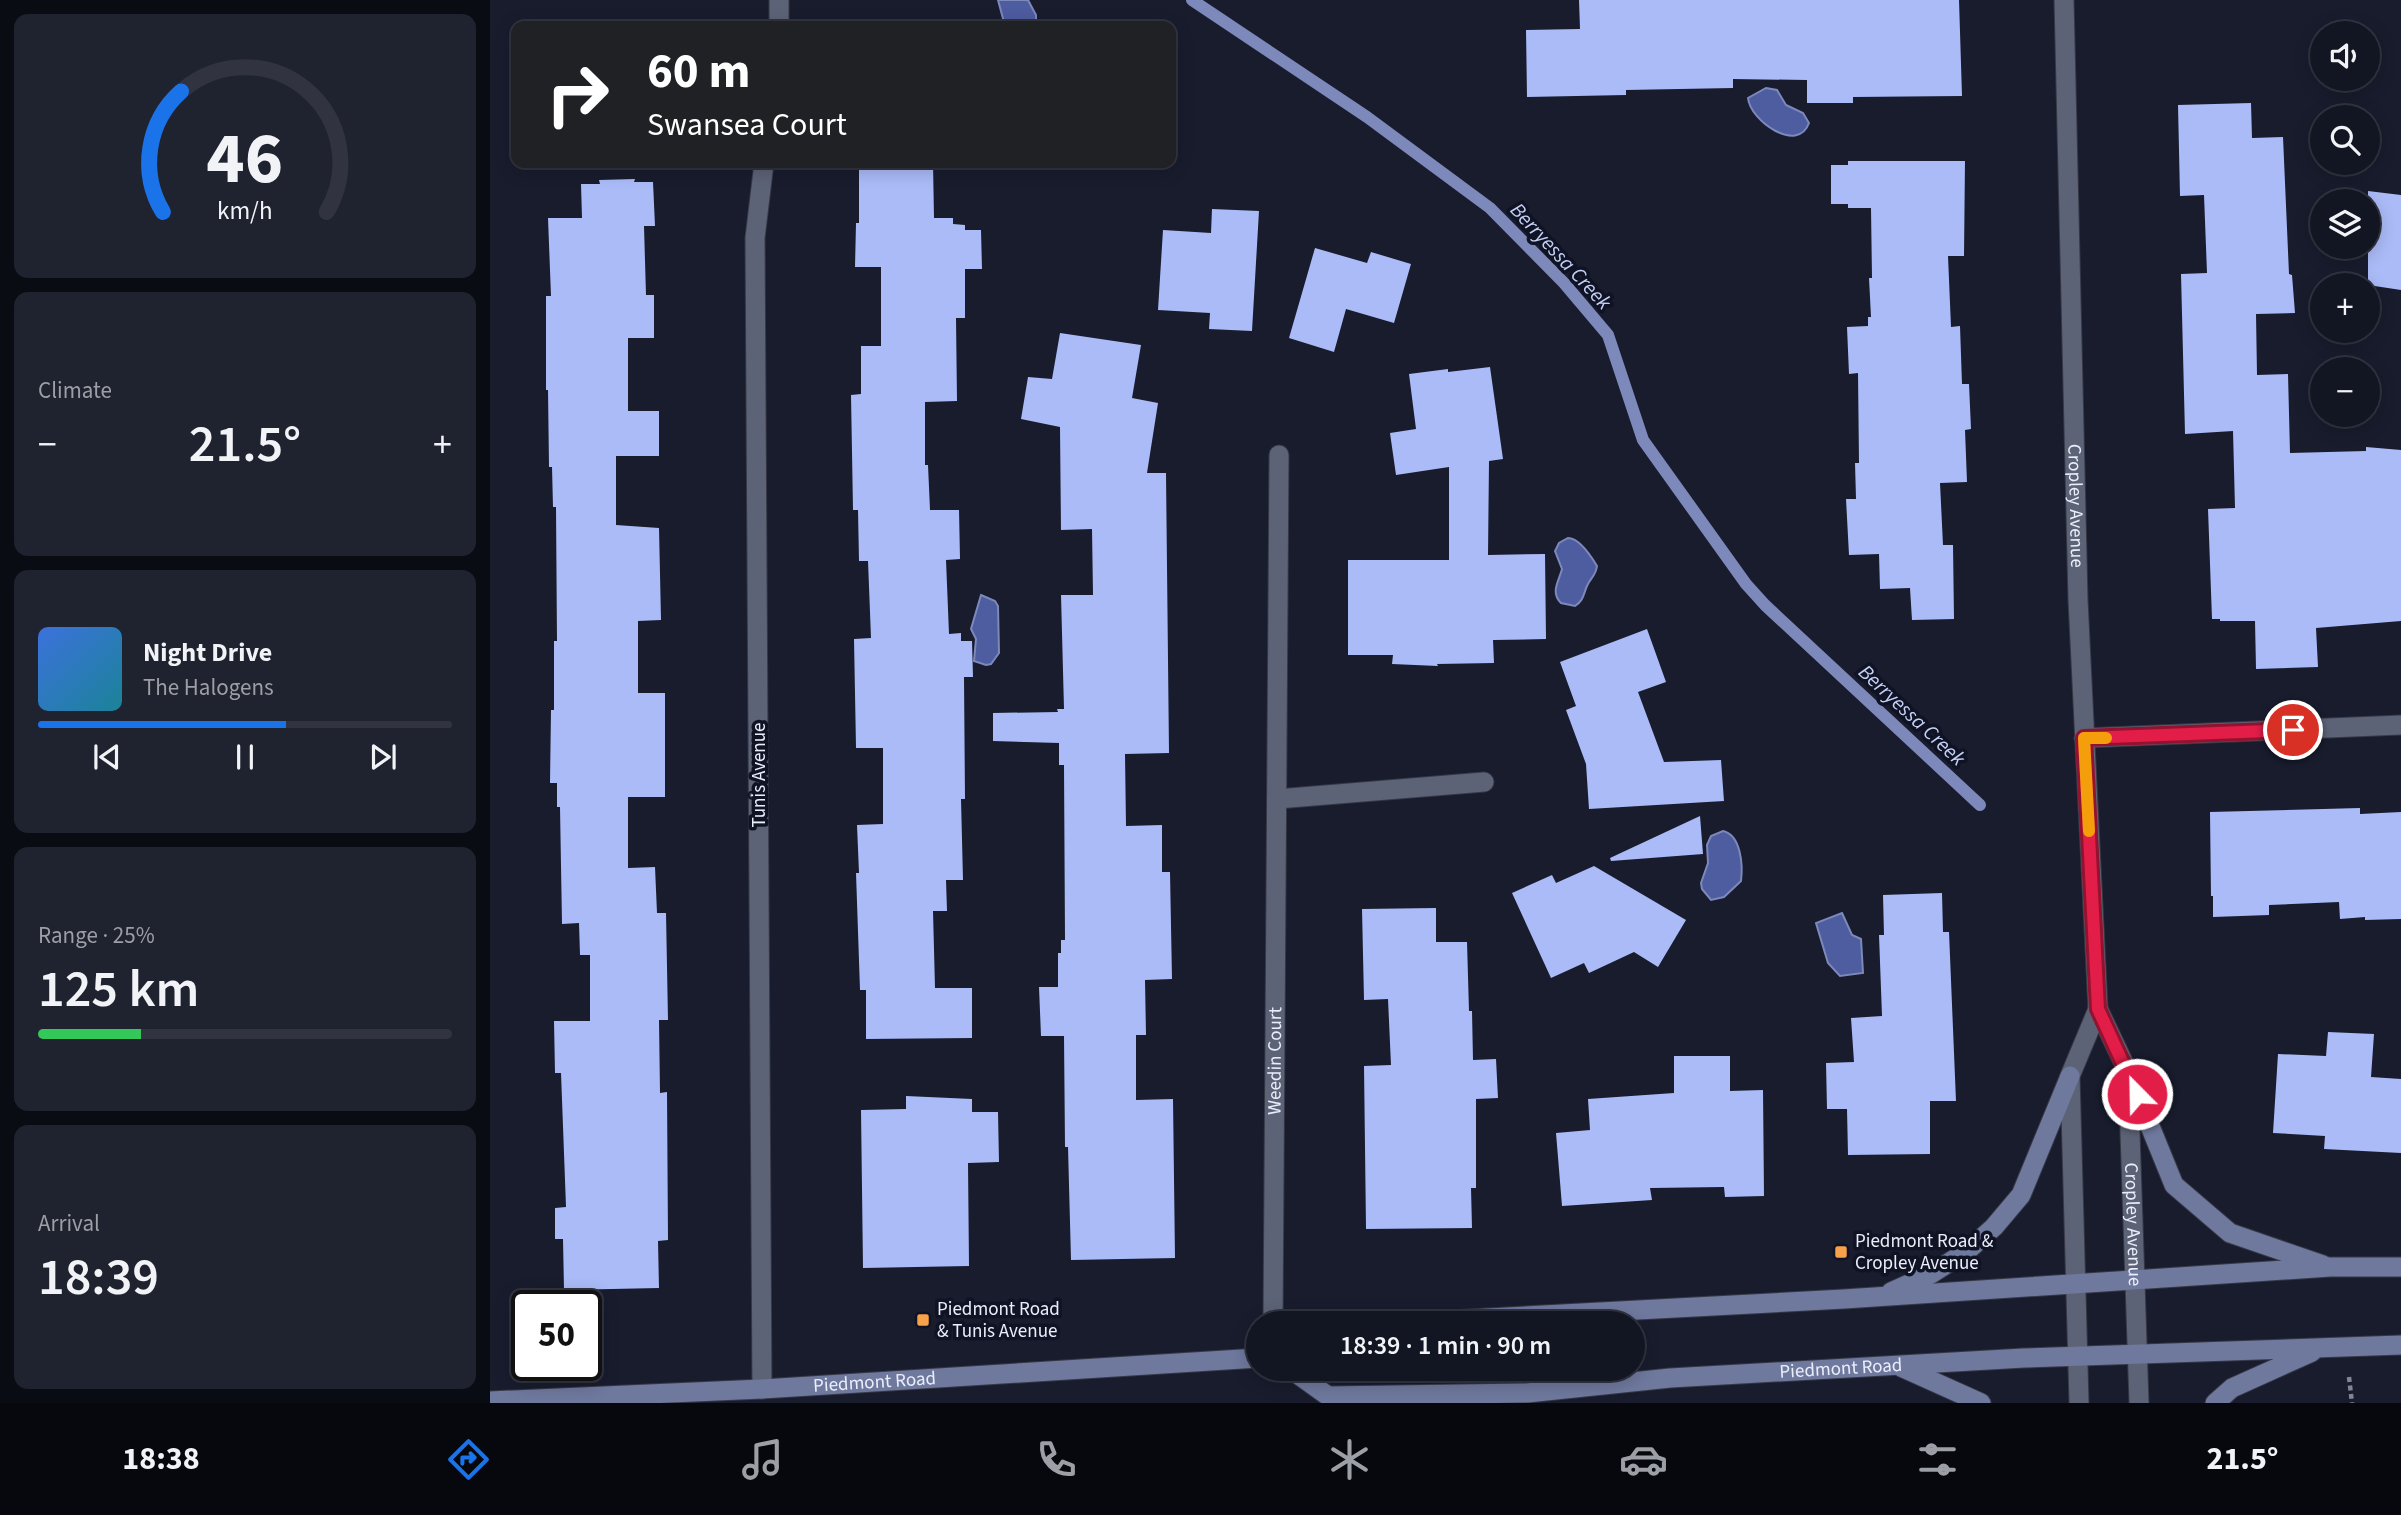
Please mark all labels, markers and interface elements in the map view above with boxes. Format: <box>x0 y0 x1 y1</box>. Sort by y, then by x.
map controls <box>2310 21 2380 427</box>
button: sound <box>2310 21 2380 91</box>
text: 60 m <box>647 37 751 107</box>
icon: right <box>532 49 623 140</box>
text: Swansea Court <box>647 102 847 148</box>
button: search <box>2310 105 2380 175</box>
text: 46 <box>207 107 283 211</box>
button: layers <box>2310 189 2380 259</box>
text: km/h <box>217 193 273 229</box>
water label: Berryessa Creek <box>1503 196 1619 317</box>
button: + <box>2310 273 2380 343</box>
button: − <box>2310 357 2380 427</box>
text: Climate <box>38 374 112 407</box>
text: 21.5° <box>189 408 301 482</box>
text: − <box>38 418 57 472</box>
text: + <box>433 418 452 472</box>
street label: Cropley Avenue <box>2061 444 2091 568</box>
text: Night Drive <box>143 634 272 671</box>
water label: Berryessa Creek <box>1852 657 1973 773</box>
text: The Halogens <box>143 671 274 704</box>
pin <box>2263 700 2323 760</box>
icon: arrive <box>2274 711 2312 749</box>
street label: Tunis Avenue <box>746 722 773 828</box>
icon: previous <box>88 738 126 776</box>
icon: pause <box>226 738 264 776</box>
icon: next <box>364 738 402 776</box>
text: Range · 25% <box>38 919 155 952</box>
text: 125 km <box>38 953 199 1027</box>
street label: Weedin Court <box>1261 1006 1289 1115</box>
position arrow <box>2100 1057 2174 1131</box>
street label: Cropley Avenue <box>2118 1162 2149 1287</box>
text: Arrival <box>38 1207 100 1240</box>
place label: Piedmont Road & Cropley Avenue <box>1855 1228 1994 1277</box>
text: 18:39 <box>38 1241 159 1315</box>
marker: Piedmont Road & Cropley Avenue <box>1833 1244 1849 1260</box>
speed limit sign: 50 <box>511 1290 602 1381</box>
place label: Piedmont Road & Tunis Avenue <box>937 1296 1060 1345</box>
marker: Piedmont Road & Tunis Avenue <box>915 1312 931 1328</box>
text: 18:39 · 1 min · 90 m <box>1340 1327 1551 1364</box>
street label: Piedmont Road <box>1779 1351 1903 1385</box>
street label: Piedmont Road <box>812 1365 937 1399</box>
icon: directions <box>444 1435 493 1484</box>
icon: music <box>738 1435 787 1484</box>
icon: phone <box>1032 1435 1081 1484</box>
icon: climate <box>1325 1435 1374 1484</box>
icon: car <box>1619 1435 1668 1484</box>
icon: filters <box>1913 1435 1962 1484</box>
text: 18:38 <box>122 1436 200 1482</box>
text: 21.5° <box>2207 1436 2279 1482</box>

